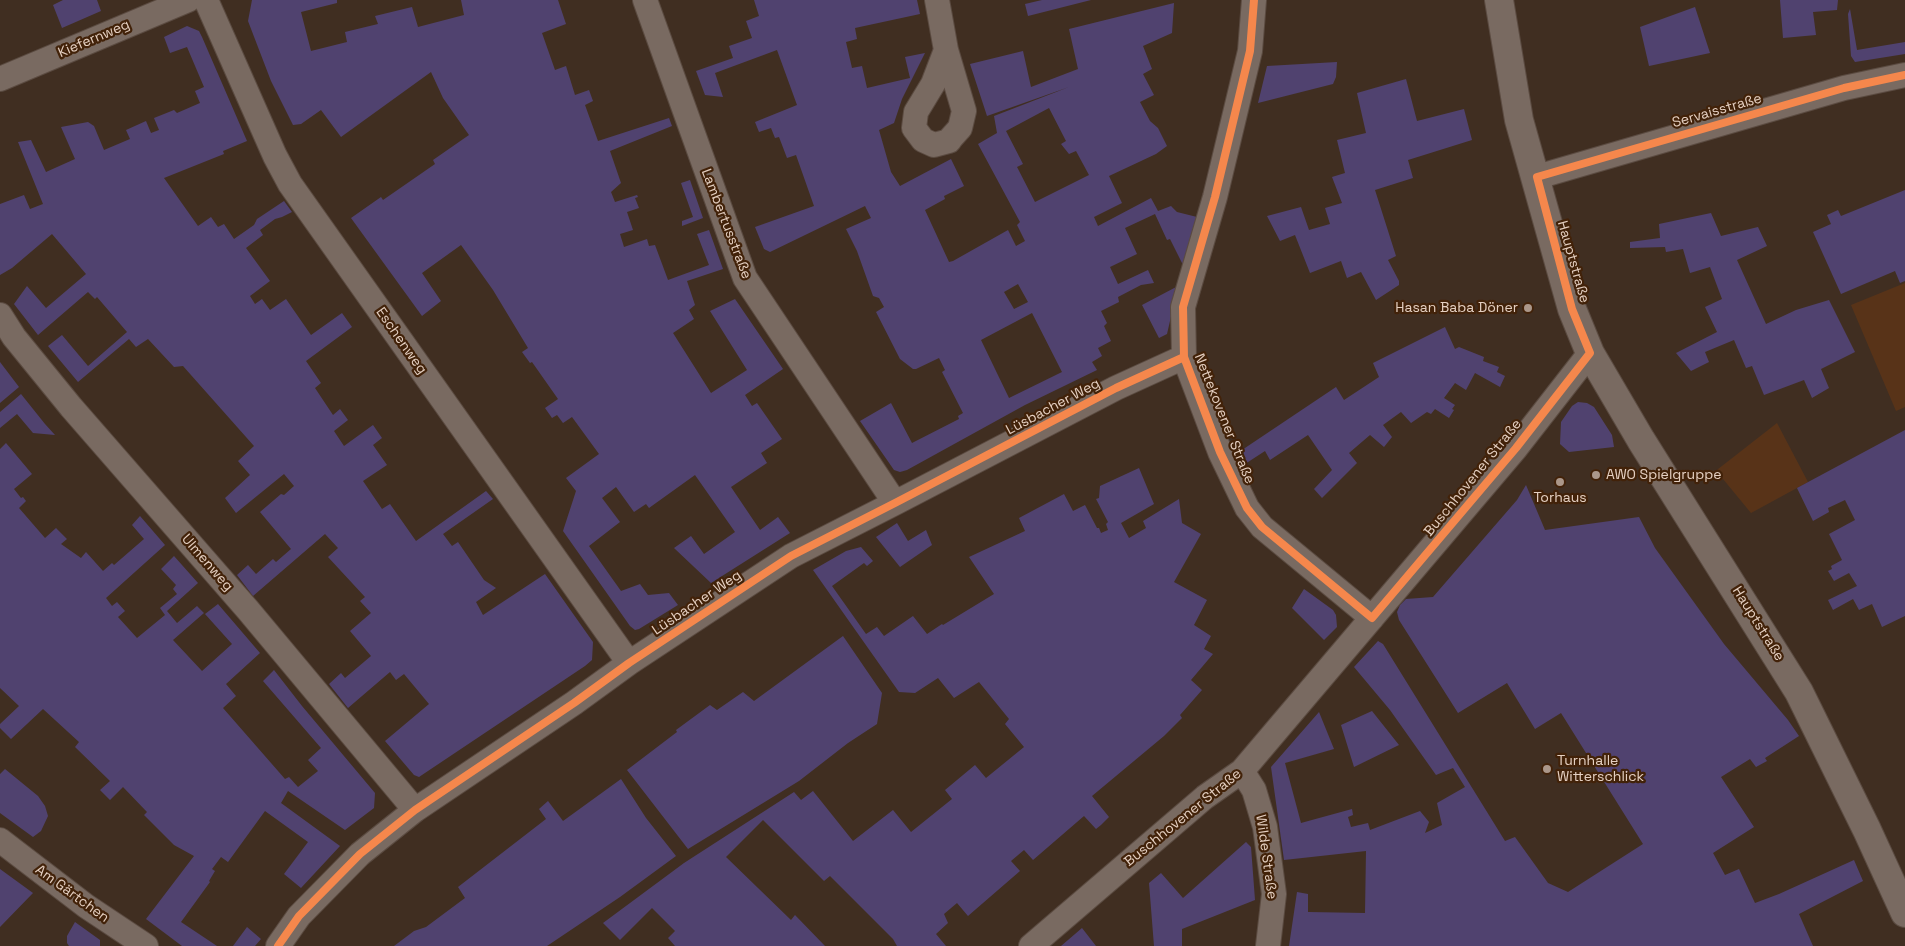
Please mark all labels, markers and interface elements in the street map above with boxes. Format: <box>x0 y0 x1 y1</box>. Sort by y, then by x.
street label: Kiefernweg <box>56 16 132 62</box>
street label: Servaisstraße <box>1670 90 1764 132</box>
street label: Lambertusstraße <box>697 167 755 281</box>
street label: Hauptstraße <box>1553 219 1593 305</box>
place label: Hasan Baba Döner <box>1395 300 1518 316</box>
marker: Hasan Baba Döner <box>1522 302 1534 314</box>
street label: Eschenweg <box>372 304 430 378</box>
street label: Nettekovener Straße <box>1190 351 1258 487</box>
street label: Lüsbacher Weg <box>1003 375 1103 439</box>
street label: Buschhovener Straße <box>1421 416 1525 540</box>
place label: AWO Spielgruppe <box>1606 467 1721 483</box>
marker: AWO Spielgruppe <box>1590 469 1602 481</box>
marker: Torhaus <box>1554 476 1566 488</box>
place label: Torhaus <box>1533 490 1587 506</box>
street label: Ulmenweg <box>178 531 236 595</box>
street label: Lüsbacher Weg <box>649 567 745 639</box>
street label: Hauptstraße <box>1728 584 1788 664</box>
place label: Turnhalle Witterschlick <box>1557 753 1644 786</box>
marker: Turnhalle Witterschlick <box>1541 763 1553 775</box>
street label: Buschhovener Straße <box>1121 766 1245 870</box>
street label: Wilde Straße <box>1252 814 1280 900</box>
street label: Am Gärtchen <box>32 862 112 926</box>

